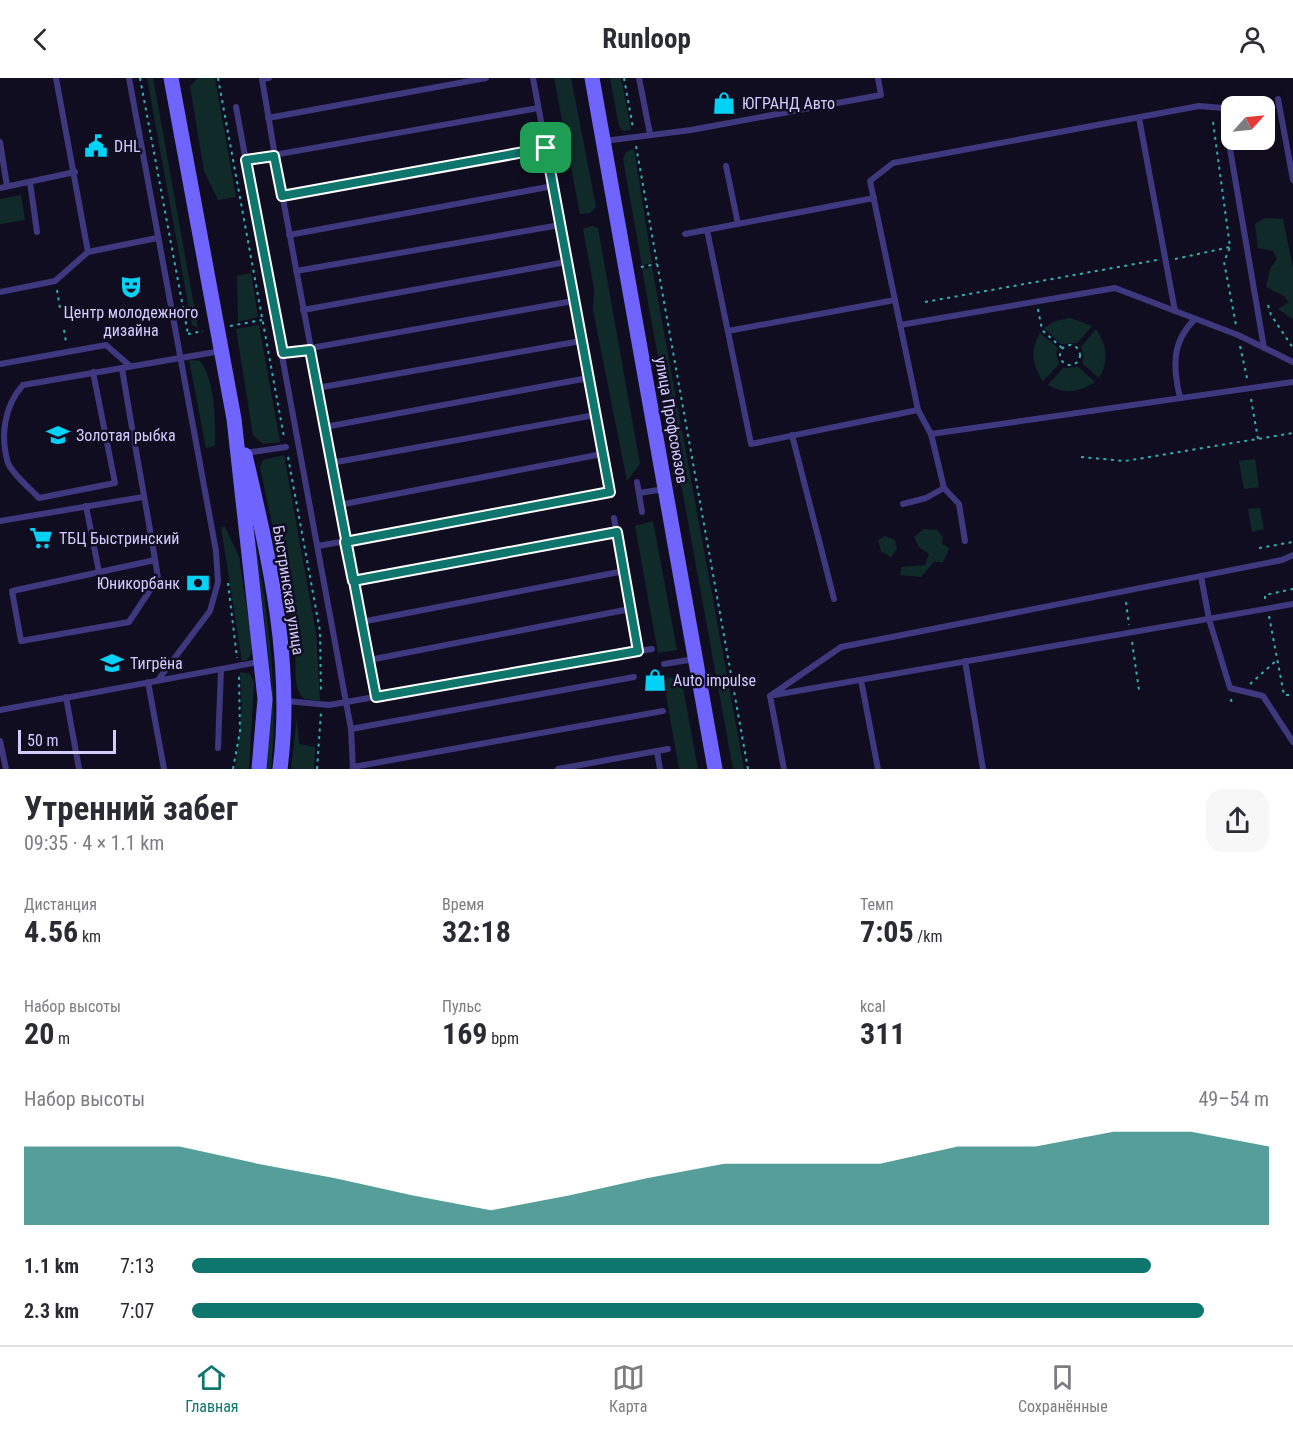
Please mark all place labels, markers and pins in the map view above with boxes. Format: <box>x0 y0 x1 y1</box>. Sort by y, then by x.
shop icon: ЮГРАНД Авто <box>711 90 737 116</box>
place label: ЮГРАНД Авто <box>742 94 835 113</box>
pin <box>520 122 571 173</box>
public building icon: DHL <box>83 133 109 159</box>
place label: DHL <box>114 137 141 156</box>
theatre icon: Центр молодежного дизайна <box>118 274 144 300</box>
place label: Центр молодежного дизайна <box>64 303 198 340</box>
school or university icon: Золотая рыбка <box>45 422 71 448</box>
place label: Золотая рыбка <box>76 426 176 445</box>
supermarket icon: ТБЦ Быстринский <box>28 525 54 551</box>
place label: ТБЦ Быстринский <box>59 529 179 548</box>
bank icon: Юникорбанк <box>185 570 211 596</box>
place label: Юникорбанк <box>97 574 180 593</box>
school or university icon: Тигрёна <box>99 650 125 676</box>
place label: Тигрёна <box>130 654 183 673</box>
shop icon: Auto impulse <box>642 667 668 693</box>
place label: Auto impulse <box>673 671 756 690</box>

